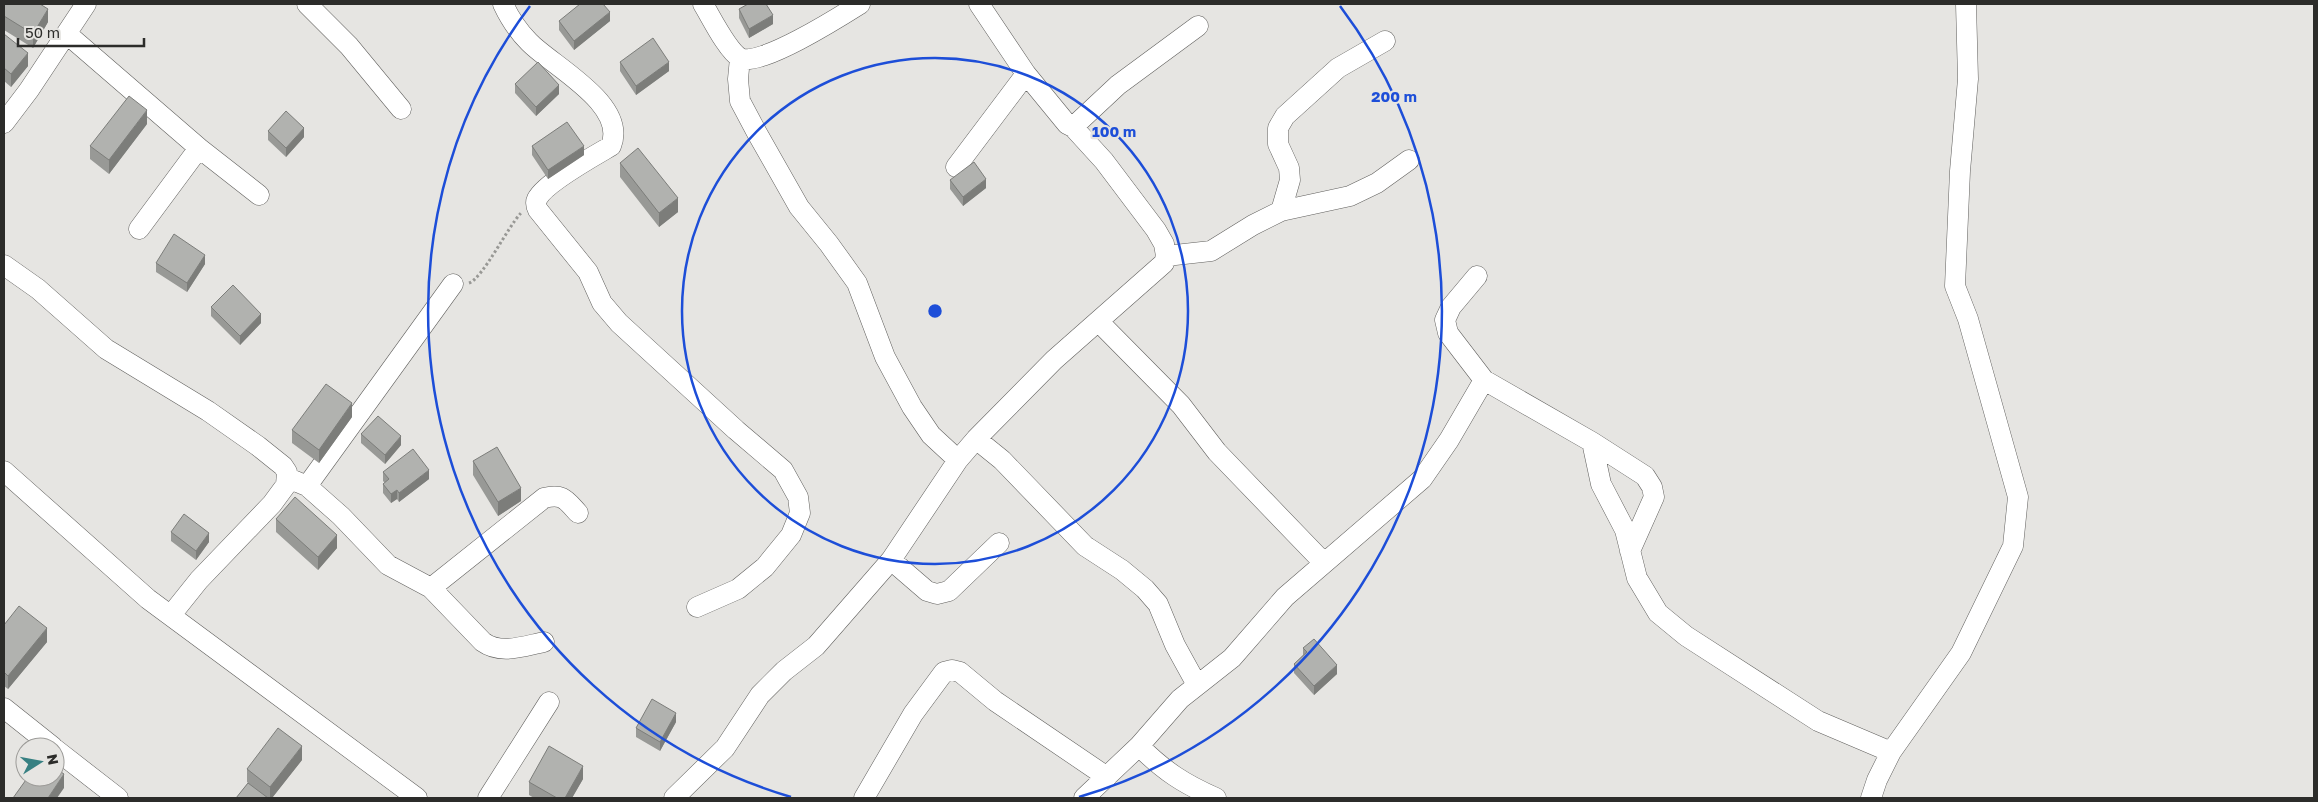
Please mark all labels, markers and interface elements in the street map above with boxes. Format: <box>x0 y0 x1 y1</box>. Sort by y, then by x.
scale bar <box>18 15 144 47</box>
text: 50 m <box>25 23 60 41</box>
text: 200 m <box>1371 87 1417 105</box>
text: 100 m <box>1092 122 1136 140</box>
centre of rings <box>926 302 944 320</box>
north arrow <box>15 737 65 787</box>
text: N <box>44 753 63 766</box>

